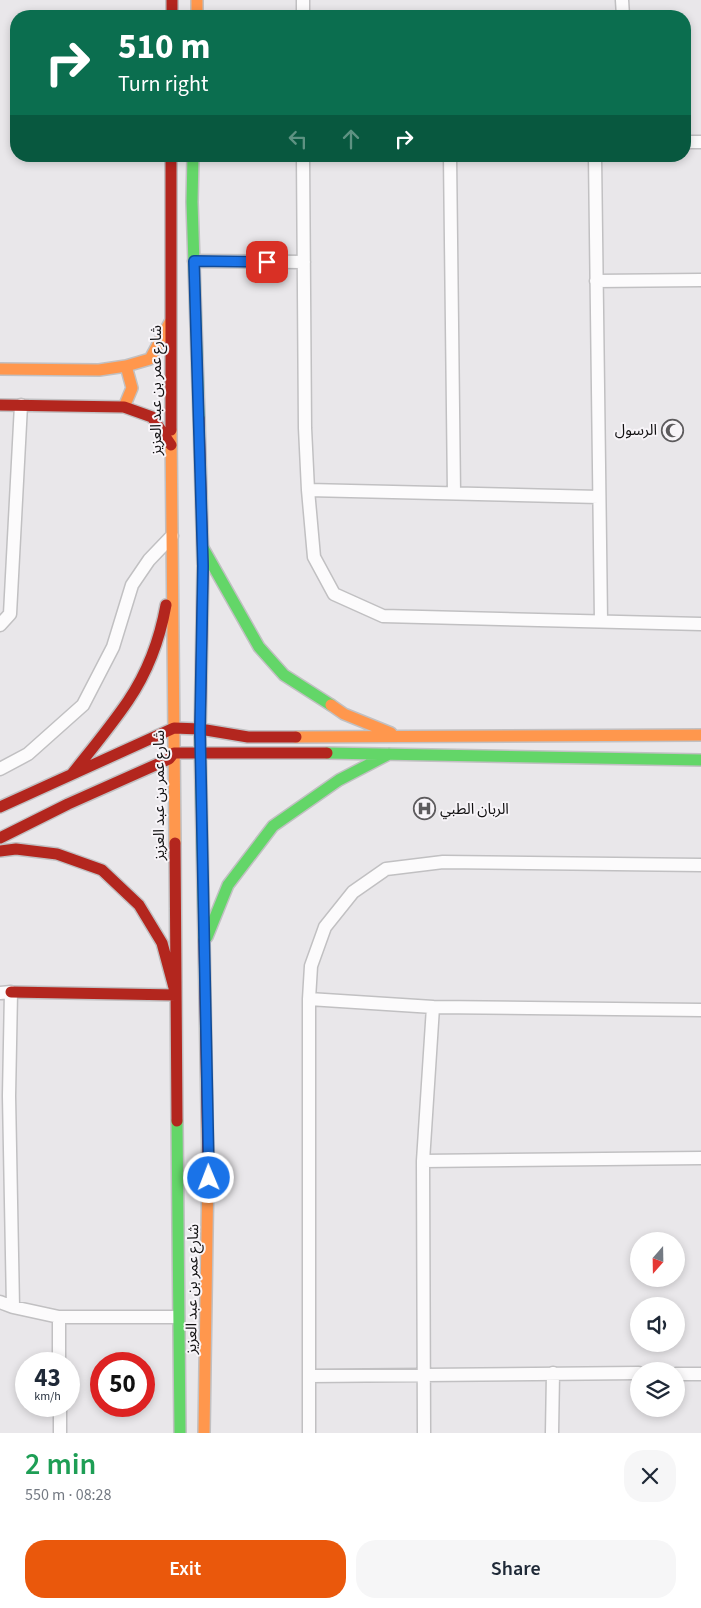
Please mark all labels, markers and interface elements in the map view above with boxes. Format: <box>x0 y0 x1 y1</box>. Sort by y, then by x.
text: 510 m <box>118 22 210 72</box>
icon: right <box>35 30 100 95</box>
text: Turn right <box>118 68 208 100</box>
icon: left <box>284 125 312 153</box>
icon: ahead <box>337 125 365 153</box>
icon: right <box>390 125 418 153</box>
pin <box>246 241 288 283</box>
icon: arrive <box>253 248 281 276</box>
street label: شارع عمر بن عبد العزيز <box>146 325 168 456</box>
mosque icon: الرسول <box>661 418 685 442</box>
place label: الرسول <box>615 420 657 441</box>
street label: شارع عمر بن عبد العزيز <box>149 730 171 861</box>
hospital icon: الربان الطبي <box>412 797 436 821</box>
place label: الربان الطبي <box>440 799 509 820</box>
position arrow <box>182 1151 234 1203</box>
street label: شارع عمر بن عبد العزيز <box>181 1223 205 1355</box>
north arrow <box>630 1232 685 1288</box>
map controls <box>630 1232 685 1417</box>
button: sound <box>630 1297 685 1352</box>
speed limit sign: 50 <box>90 1352 155 1417</box>
text: 43 <box>34 1360 61 1396</box>
button: layers <box>630 1362 685 1417</box>
text: km/h <box>34 1388 61 1405</box>
text: 2 min <box>25 1443 96 1486</box>
button: close <box>624 1450 676 1502</box>
text: 550 m · 08:28 <box>25 1484 112 1506</box>
button: Exit <box>25 1540 346 1598</box>
button: Share <box>356 1540 676 1598</box>

